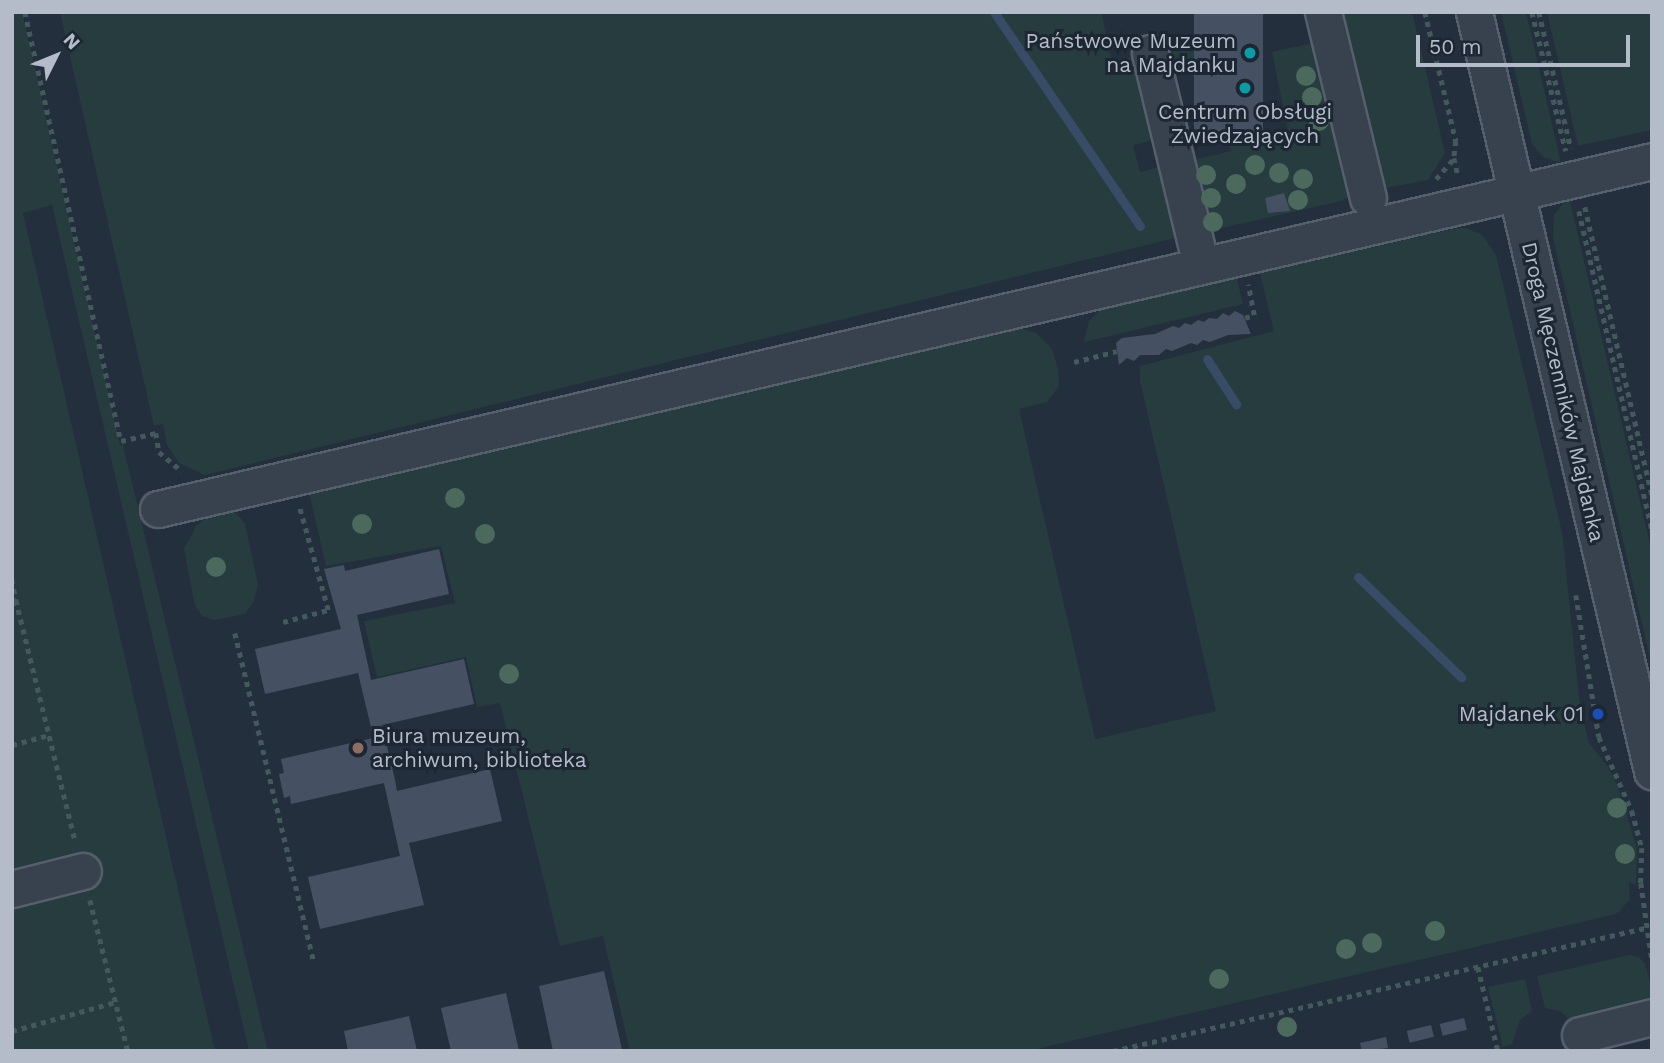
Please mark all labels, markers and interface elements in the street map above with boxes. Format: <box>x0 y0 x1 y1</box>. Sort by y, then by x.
north arrow <box>21 21 91 91</box>
scale bar <box>1419 21 1632 65</box>
text: N <box>59 28 85 54</box>
place label: Państwowe Muzeum na Majdanku <box>1026 28 1236 78</box>
text: 50 m <box>1429 34 1481 59</box>
marker: Państwowe Muzeum na Majdanku <box>1242 45 1258 61</box>
marker: Centrum Obsługi Zwiedzających <box>1237 80 1253 96</box>
place label: Centrum Obsługi Zwiedzających <box>1158 99 1332 149</box>
street label: Droga Męczenników Majdanka <box>1516 239 1610 545</box>
place label: Majdanek 01 <box>1458 701 1584 727</box>
marker: Majdanek 01 <box>1590 706 1606 722</box>
place label: Biura muzeum, archiwum, biblioteka <box>372 723 587 773</box>
marker: Biura muzeum, archiwum, biblioteka <box>350 740 366 756</box>

